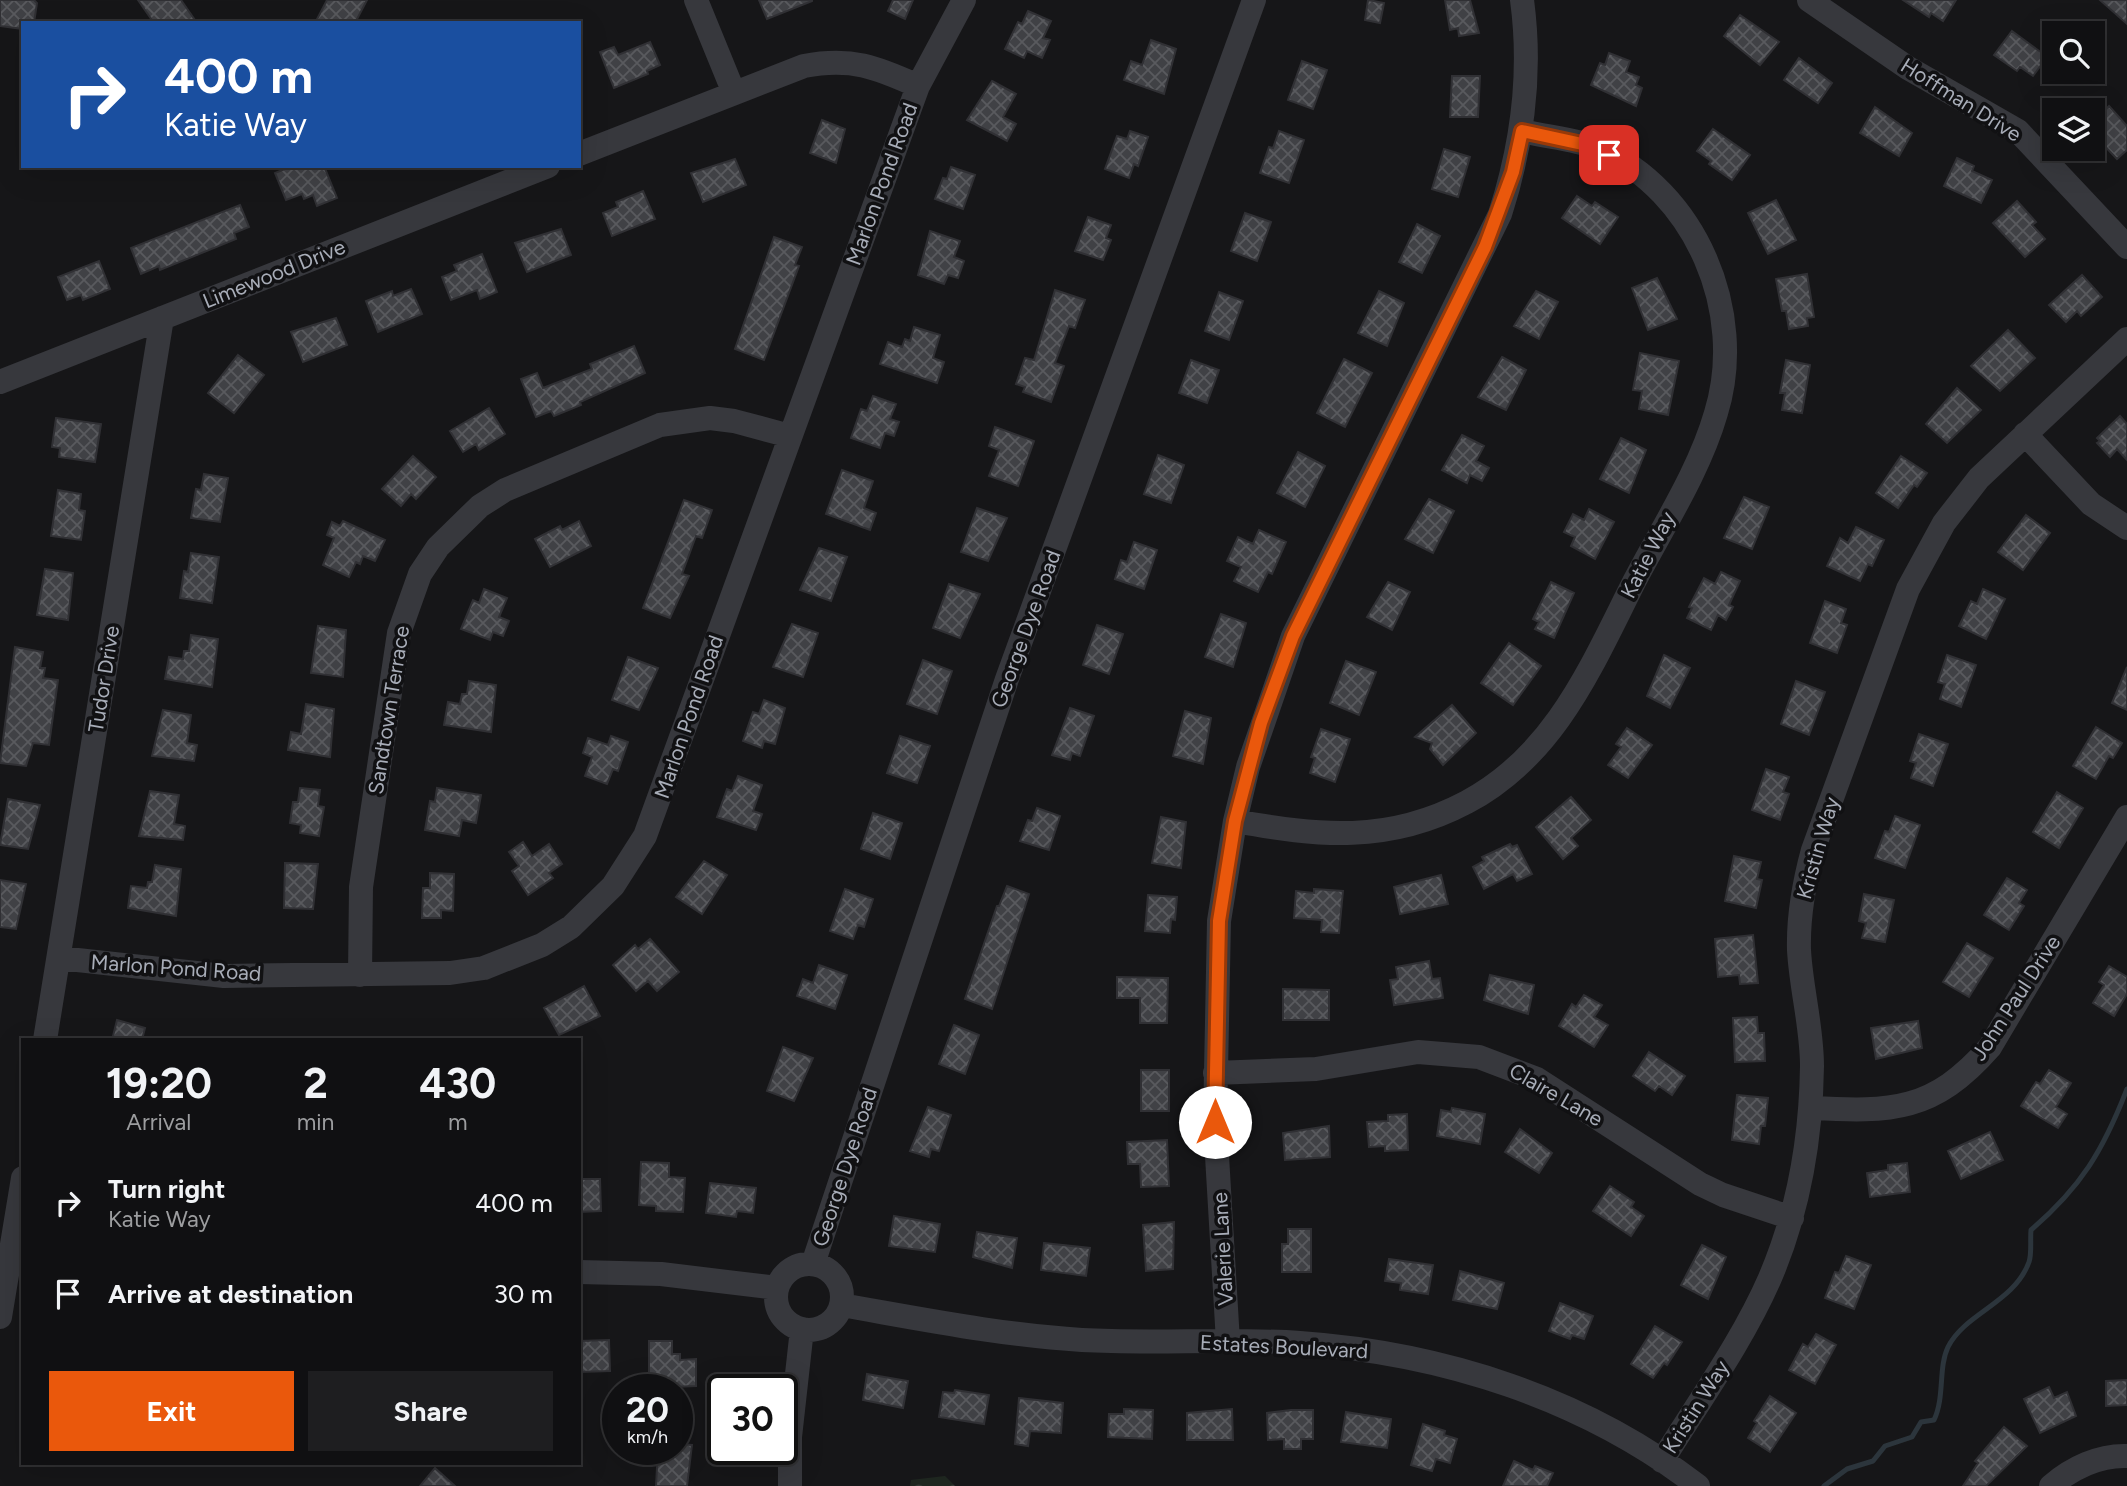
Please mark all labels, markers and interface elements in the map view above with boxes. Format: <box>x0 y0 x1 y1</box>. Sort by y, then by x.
map controls <box>2042 21 2105 161</box>
button: search <box>2042 21 2105 84</box>
text: 400 m <box>164 46 313 105</box>
icon: right <box>49 49 140 140</box>
street label: Hoffman Drive <box>1896 53 2026 147</box>
button: layers <box>2042 98 2105 161</box>
street label: Marlon Pond Road <box>841 99 923 268</box>
text: Katie Way <box>164 106 307 144</box>
pin <box>1579 125 1639 185</box>
icon: arrive <box>1590 136 1628 174</box>
street label: Limewood Drive <box>199 234 349 313</box>
street label: Katie Way <box>1615 507 1680 602</box>
street label: George Dye Road <box>985 547 1066 711</box>
street label: Tudor Drive <box>83 624 124 734</box>
street label: Sandtown Terrace <box>363 624 414 796</box>
street label: Marlon Pond Road <box>649 632 728 802</box>
street label: Kristin Way <box>1791 794 1844 902</box>
street label: John Paul Drive <box>1966 930 2065 1065</box>
street label: Marlon Pond Road <box>90 949 262 986</box>
text: 19:20 <box>106 1058 212 1109</box>
text: 2 <box>303 1058 328 1109</box>
text: 430 <box>419 1058 496 1109</box>
street label: Claire Lane <box>1505 1058 1607 1131</box>
street label: George Dye Road <box>807 1084 882 1250</box>
position arrow <box>1178 1085 1252 1159</box>
text: Arrival <box>126 1108 191 1136</box>
text: min <box>297 1108 334 1136</box>
text: m <box>448 1108 467 1136</box>
text: Turn right <box>108 1173 225 1205</box>
icon: right <box>49 1184 87 1222</box>
text: 400 m <box>475 1187 553 1219</box>
street label: Valerie Lane <box>1207 1191 1238 1307</box>
text: Katie Way <box>108 1205 211 1233</box>
icon: arrive <box>49 1275 87 1313</box>
text: Arrive at destination <box>108 1278 353 1310</box>
text: 30 m <box>494 1278 553 1310</box>
street label: Estates Boulevard <box>1199 1330 1369 1363</box>
street label: Kristin Way <box>1657 1356 1734 1458</box>
button: Exit <box>49 1371 294 1451</box>
button: Share <box>308 1371 553 1451</box>
speed limit sign: 30 <box>707 1374 798 1465</box>
text: 20 <box>626 1389 669 1431</box>
text: km/h <box>627 1426 668 1448</box>

